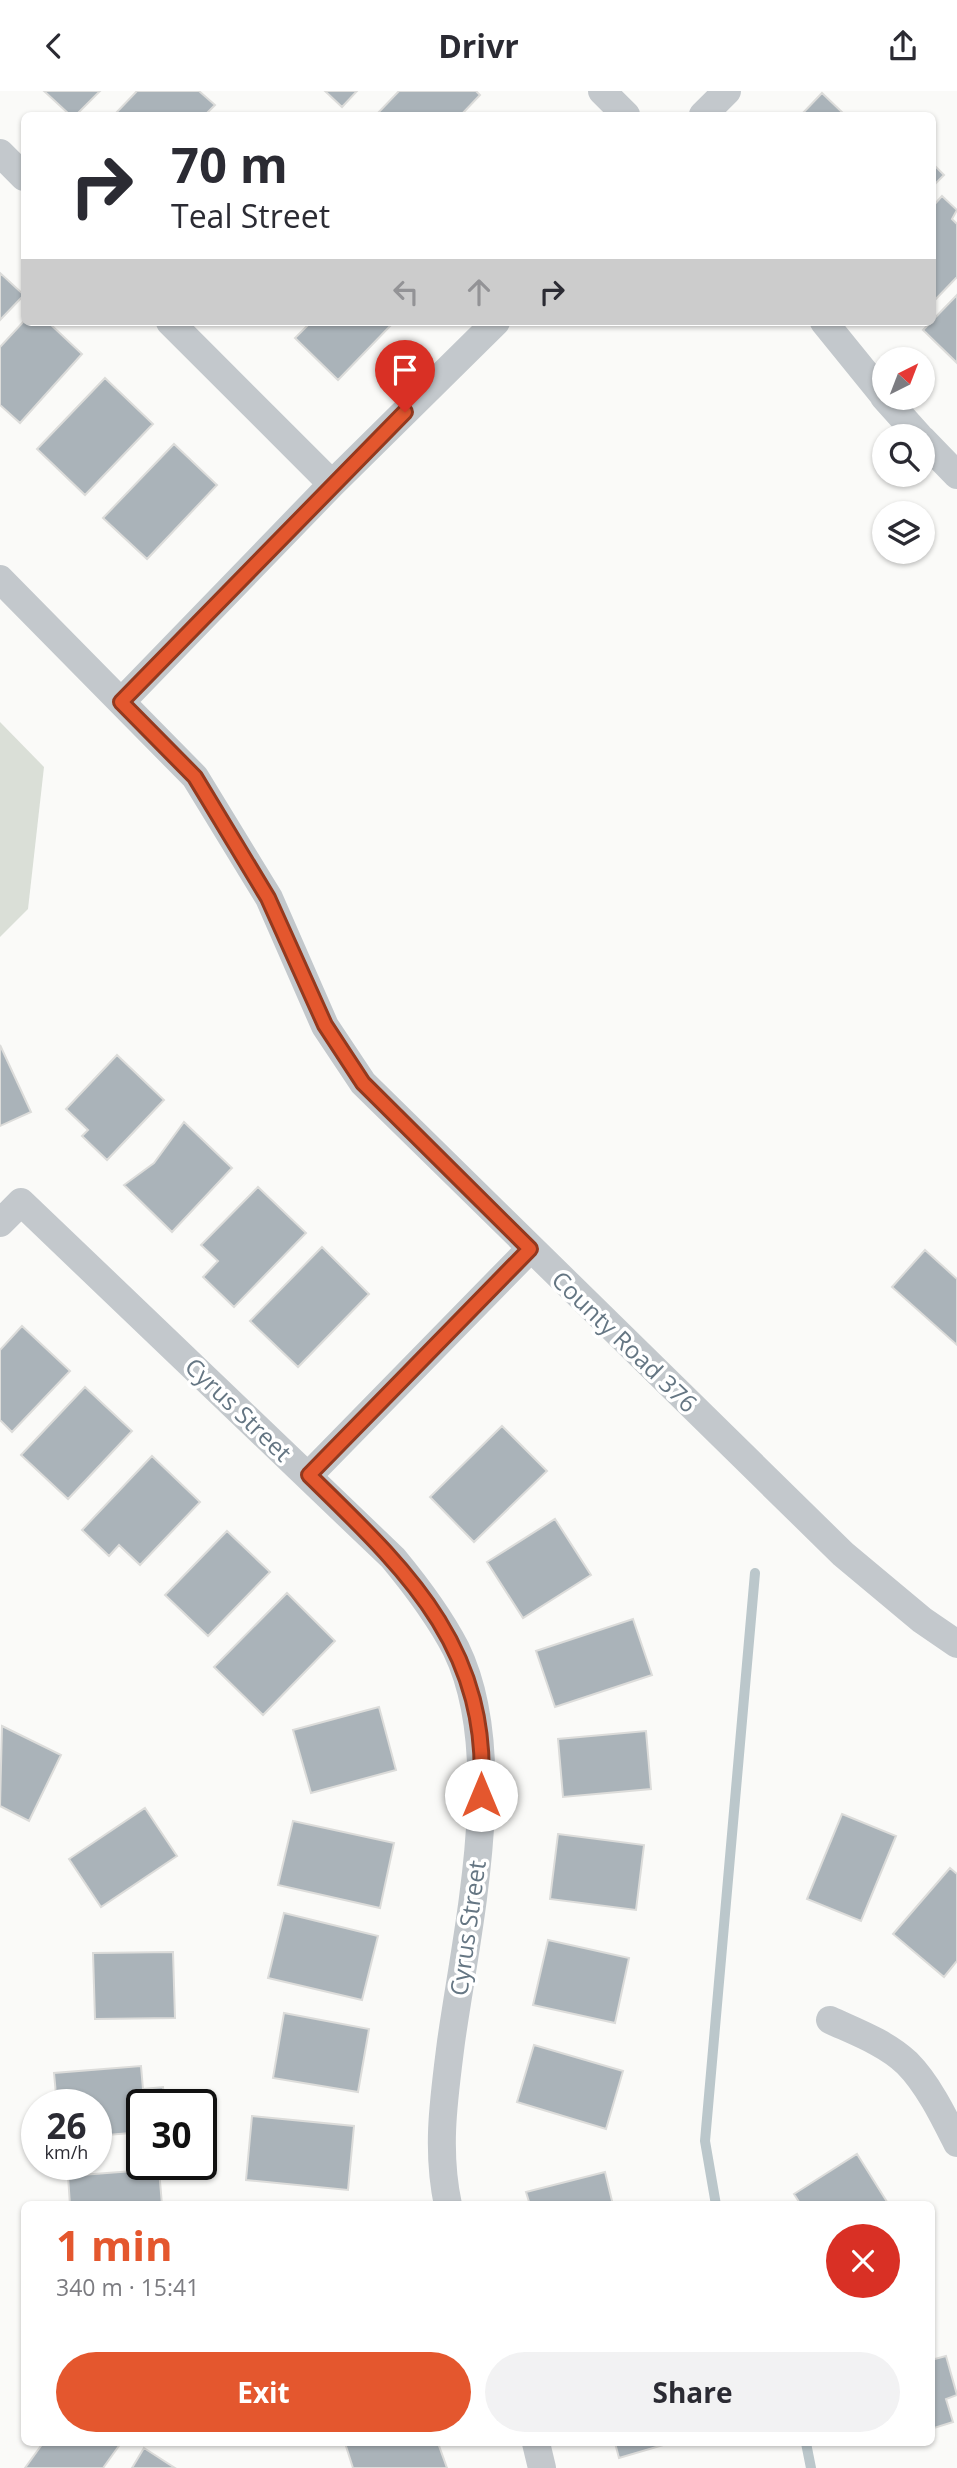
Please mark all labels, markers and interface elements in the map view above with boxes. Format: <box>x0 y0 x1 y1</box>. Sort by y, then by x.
text: Drivr <box>438 24 519 67</box>
icon: back <box>35 27 73 65</box>
icon: share <box>884 27 922 65</box>
text: 70 m <box>171 131 288 197</box>
icon: right <box>56 140 147 231</box>
text: Teal Street <box>171 194 330 237</box>
icon: left <box>387 273 425 311</box>
icon: ahead <box>460 273 498 311</box>
icon: right <box>533 273 571 311</box>
pin <box>375 340 435 412</box>
north arrow <box>872 347 934 409</box>
map controls <box>872 347 935 564</box>
icon: arrive <box>386 351 424 389</box>
button: search <box>872 424 935 487</box>
button: layers <box>872 501 935 564</box>
street label: County Road 376 <box>545 1263 705 1419</box>
street label: Cyrus Street <box>178 1350 300 1468</box>
position arrow <box>444 1758 518 1832</box>
street label: Cyrus Street <box>441 1858 493 1998</box>
speed limit sign: 30 <box>126 2089 217 2180</box>
text: 26 <box>46 2102 87 2149</box>
text: km/h <box>45 2140 88 2164</box>
text: 1 min <box>56 2216 173 2273</box>
button: close <box>826 2224 900 2298</box>
text: 340 m · 15:41 <box>56 2271 199 2303</box>
button: Exit <box>56 2352 471 2432</box>
button: Share <box>485 2352 900 2432</box>

